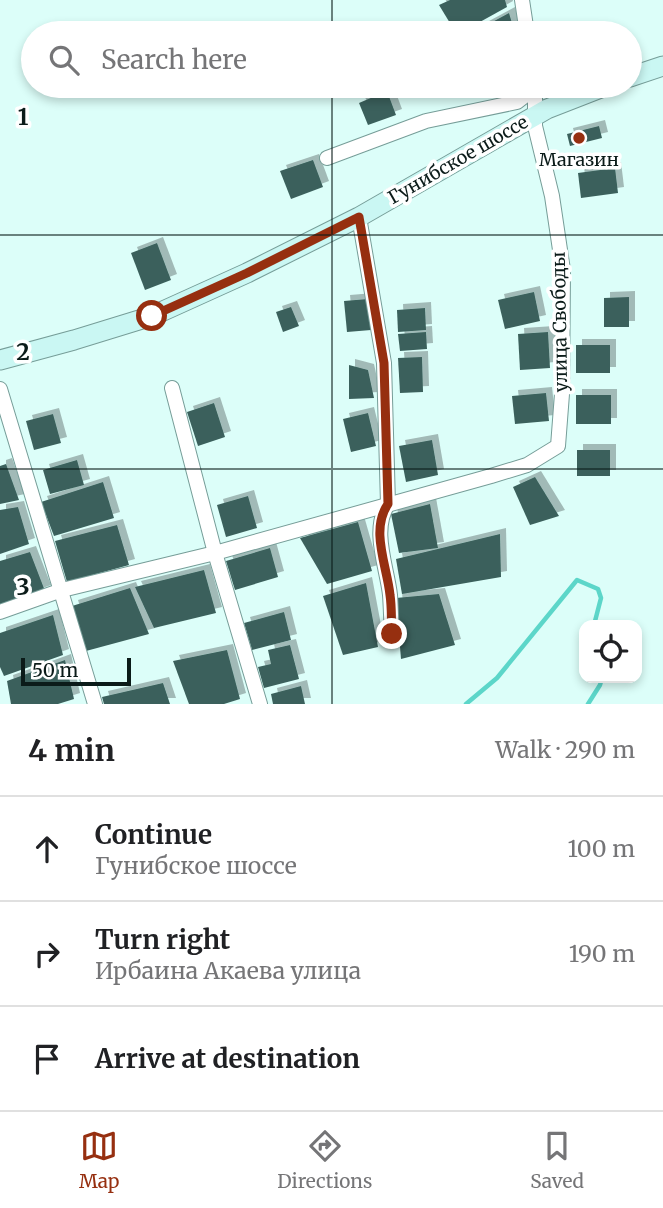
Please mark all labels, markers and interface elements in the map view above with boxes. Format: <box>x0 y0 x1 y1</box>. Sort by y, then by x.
search box <box>21 21 642 98</box>
icon: search <box>45 41 83 79</box>
text: Search here <box>101 43 247 76</box>
text: 1 <box>18 102 29 131</box>
street label: Гунибское шоссе <box>384 110 532 209</box>
marker: Магазин <box>571 130 587 146</box>
place label: Магазин <box>539 148 619 171</box>
street label: улица Свободы <box>547 252 572 392</box>
route start <box>136 300 167 331</box>
text: 2 <box>16 337 30 366</box>
text: 3 <box>16 572 30 601</box>
route end <box>376 618 407 649</box>
map controls <box>579 620 642 683</box>
button: locate <box>579 620 642 683</box>
scale bar <box>21 655 131 687</box>
text: 50 m <box>32 658 78 682</box>
text: 4 min <box>28 731 115 769</box>
text: Walk · 290 m <box>495 735 635 764</box>
text: Continue <box>95 818 212 851</box>
icon: ahead <box>28 830 66 868</box>
text: 100 m <box>567 834 635 863</box>
text: Гунибское шоссе <box>95 851 297 880</box>
text: Turn right <box>95 923 230 956</box>
icon: right <box>28 935 66 973</box>
text: 190 m <box>569 939 635 968</box>
text: Ирбаина Акаева улица <box>95 956 361 985</box>
icon: arrive <box>28 1040 66 1078</box>
text: Arrive at destination <box>95 1042 360 1075</box>
tab: Map <box>79 1127 119 1193</box>
tab: Directions <box>277 1127 372 1193</box>
tab: Saved <box>530 1127 584 1193</box>

